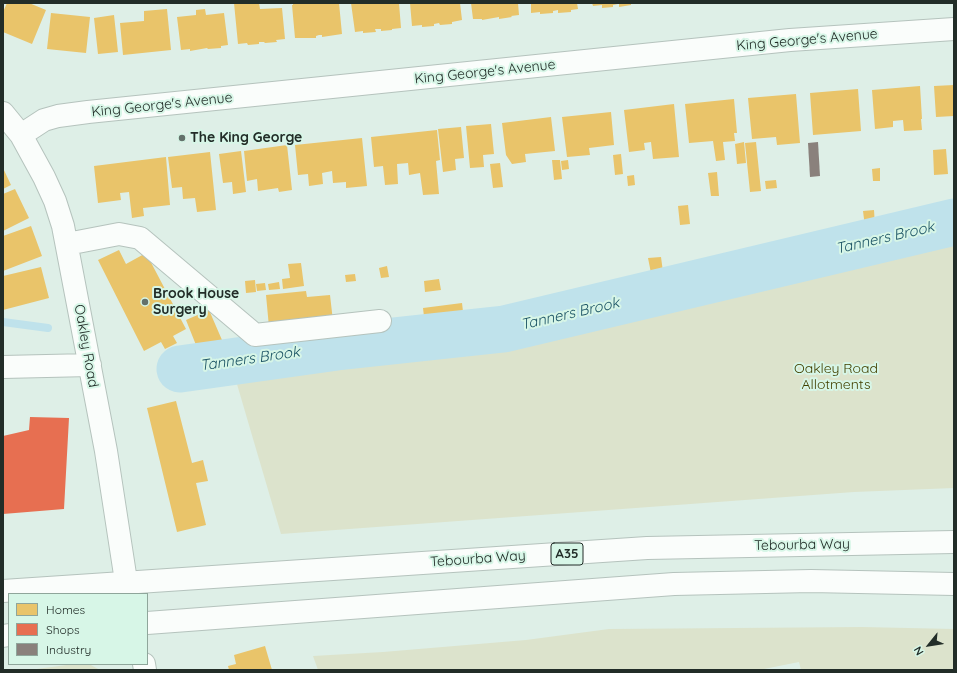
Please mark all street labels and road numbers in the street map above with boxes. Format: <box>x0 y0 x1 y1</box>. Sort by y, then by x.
street label: King George's Avenue <box>736 25 878 55</box>
street label: King George's Avenue <box>414 56 556 88</box>
street label: King George's Avenue <box>91 89 233 121</box>
street label: Oakley Road <box>70 303 102 389</box>
street label: Tebourba Way <box>754 536 850 554</box>
road number: A35 <box>551 543 583 565</box>
street label: Tebourba Way <box>430 547 526 571</box>

